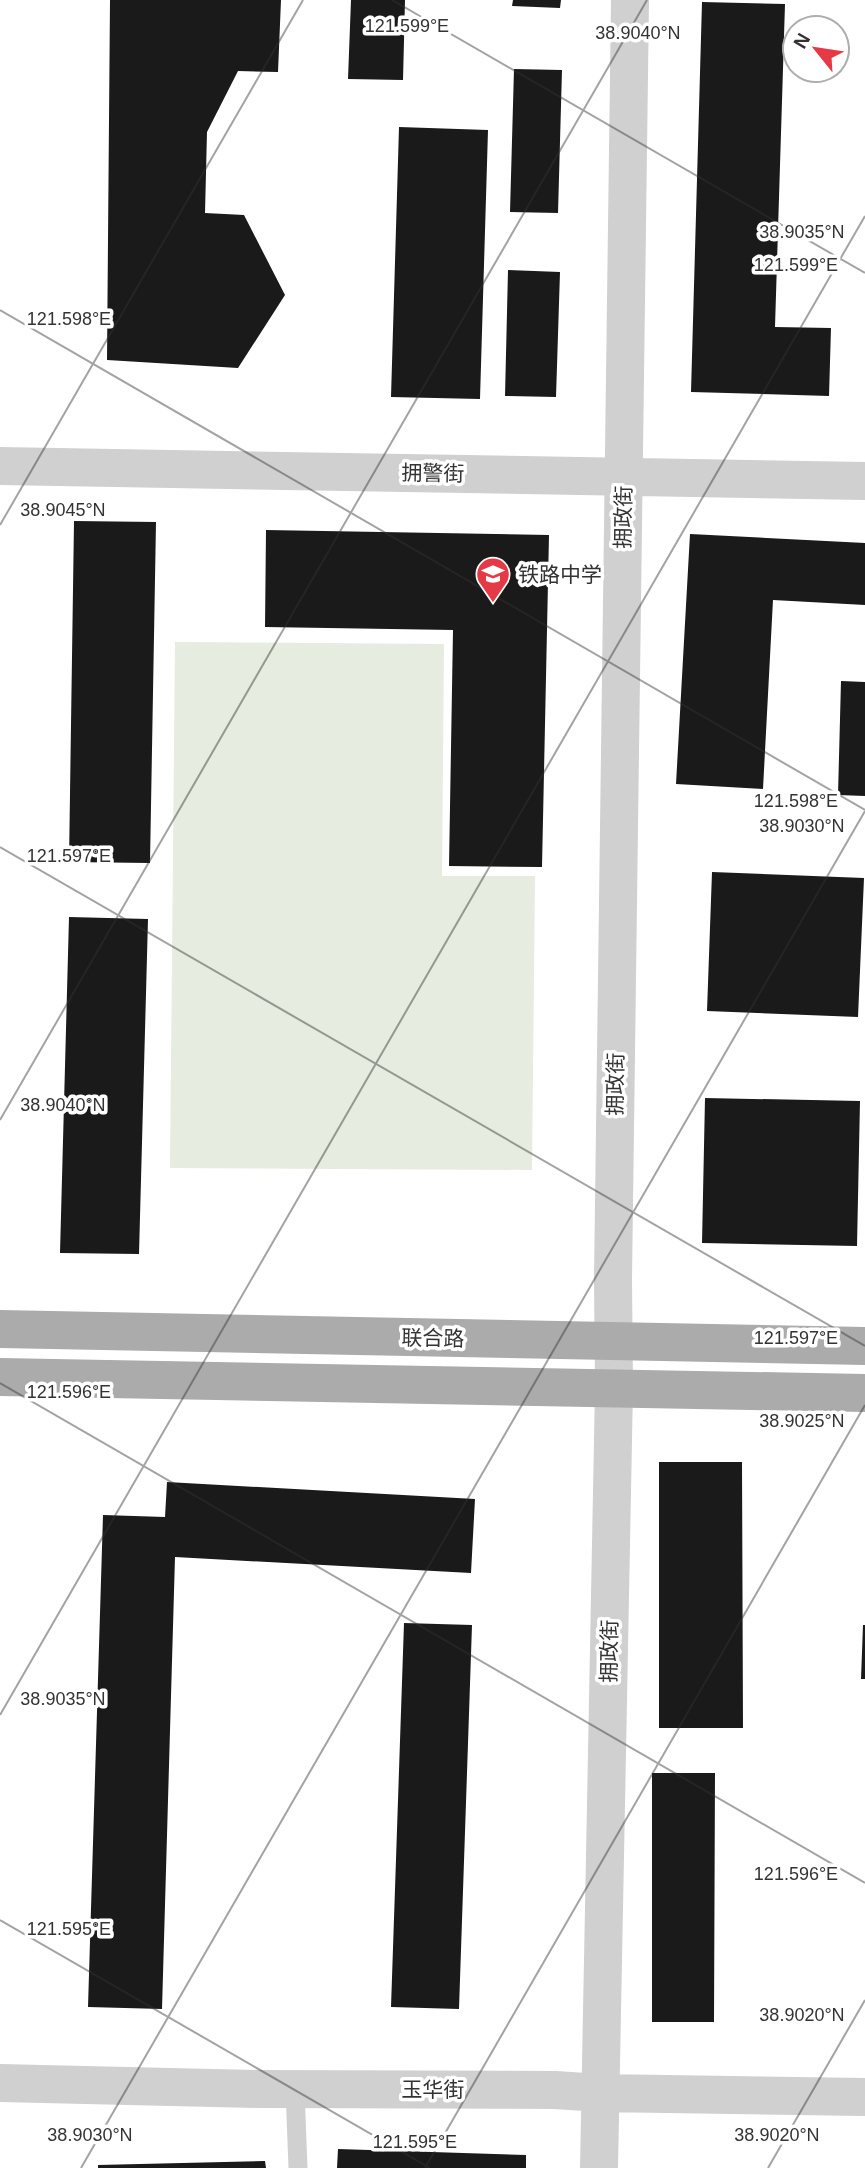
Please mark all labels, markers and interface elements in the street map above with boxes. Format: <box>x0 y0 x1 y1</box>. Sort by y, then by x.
north arrow <box>781 14 851 84</box>
text: 121.599°E <box>365 16 449 36</box>
text: 38.9040°N <box>595 23 681 43</box>
text: N <box>789 30 814 52</box>
text: 38.9035°N <box>759 222 845 242</box>
text: 121.599°E <box>754 255 838 275</box>
text: 121.598°E <box>27 309 111 329</box>
street label: 拥警街 <box>401 461 465 485</box>
street label: 拥政街 <box>611 485 635 549</box>
text: 38.9045°N <box>20 500 106 520</box>
school or university icon: 铁路中学 <box>474 555 512 604</box>
place label: 铁路中学 <box>518 563 602 586</box>
text: 121.598°E <box>754 791 838 811</box>
text: 38.9030°N <box>759 816 845 836</box>
text: 121.597°E <box>27 846 111 866</box>
street label: 拥政街 <box>603 1052 627 1116</box>
text: 38.9040°N <box>20 1095 106 1115</box>
street label: 联合路 <box>401 1326 465 1350</box>
text: 121.597°E <box>754 1328 838 1348</box>
text: 121.596°E <box>27 1382 111 1402</box>
text: 38.9025°N <box>759 1411 845 1431</box>
street label: 拥政街 <box>597 1619 621 1683</box>
text: 38.9035°N <box>20 1689 106 1709</box>
text: 121.596°E <box>754 1864 838 1884</box>
text: 121.595°E <box>27 1919 111 1939</box>
text: 38.9020°N <box>759 2005 845 2025</box>
street label: 玉华街 <box>402 2078 465 2101</box>
text: 38.9030°N <box>47 2125 133 2145</box>
text: 38.9020°N <box>734 2125 820 2145</box>
text: 121.595°E <box>373 2132 457 2152</box>

